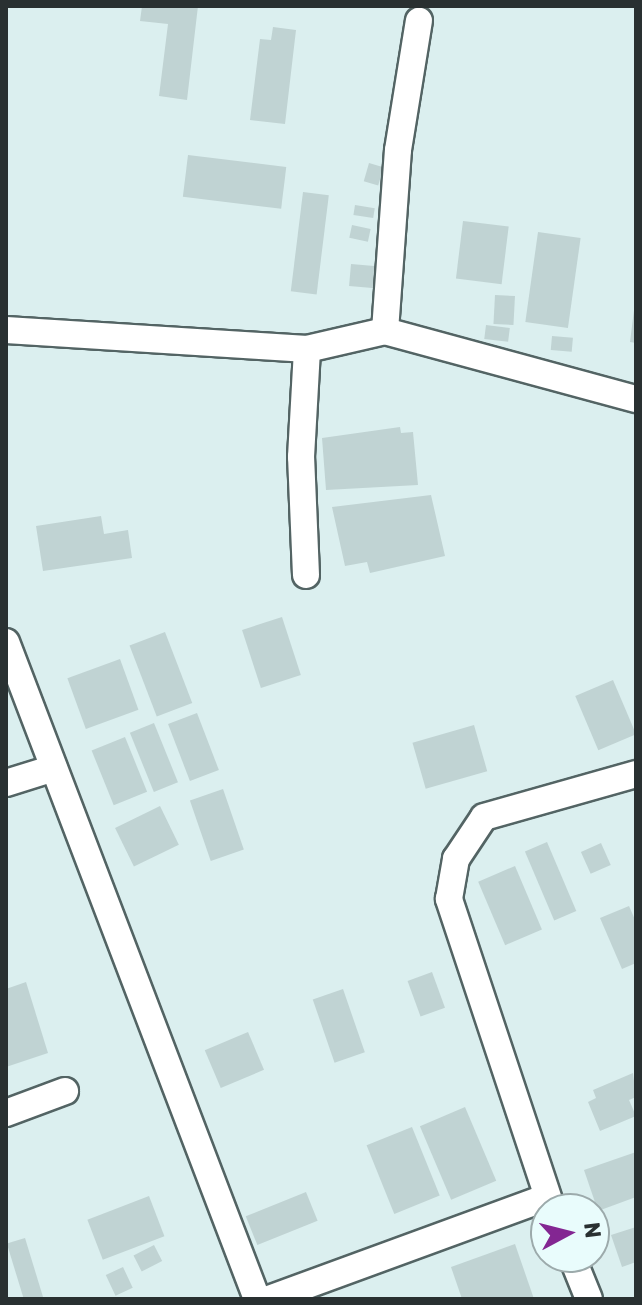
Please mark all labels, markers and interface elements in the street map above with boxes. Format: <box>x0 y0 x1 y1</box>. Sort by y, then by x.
north arrow <box>530 1193 610 1273</box>
text: N <box>578 1221 607 1240</box>

